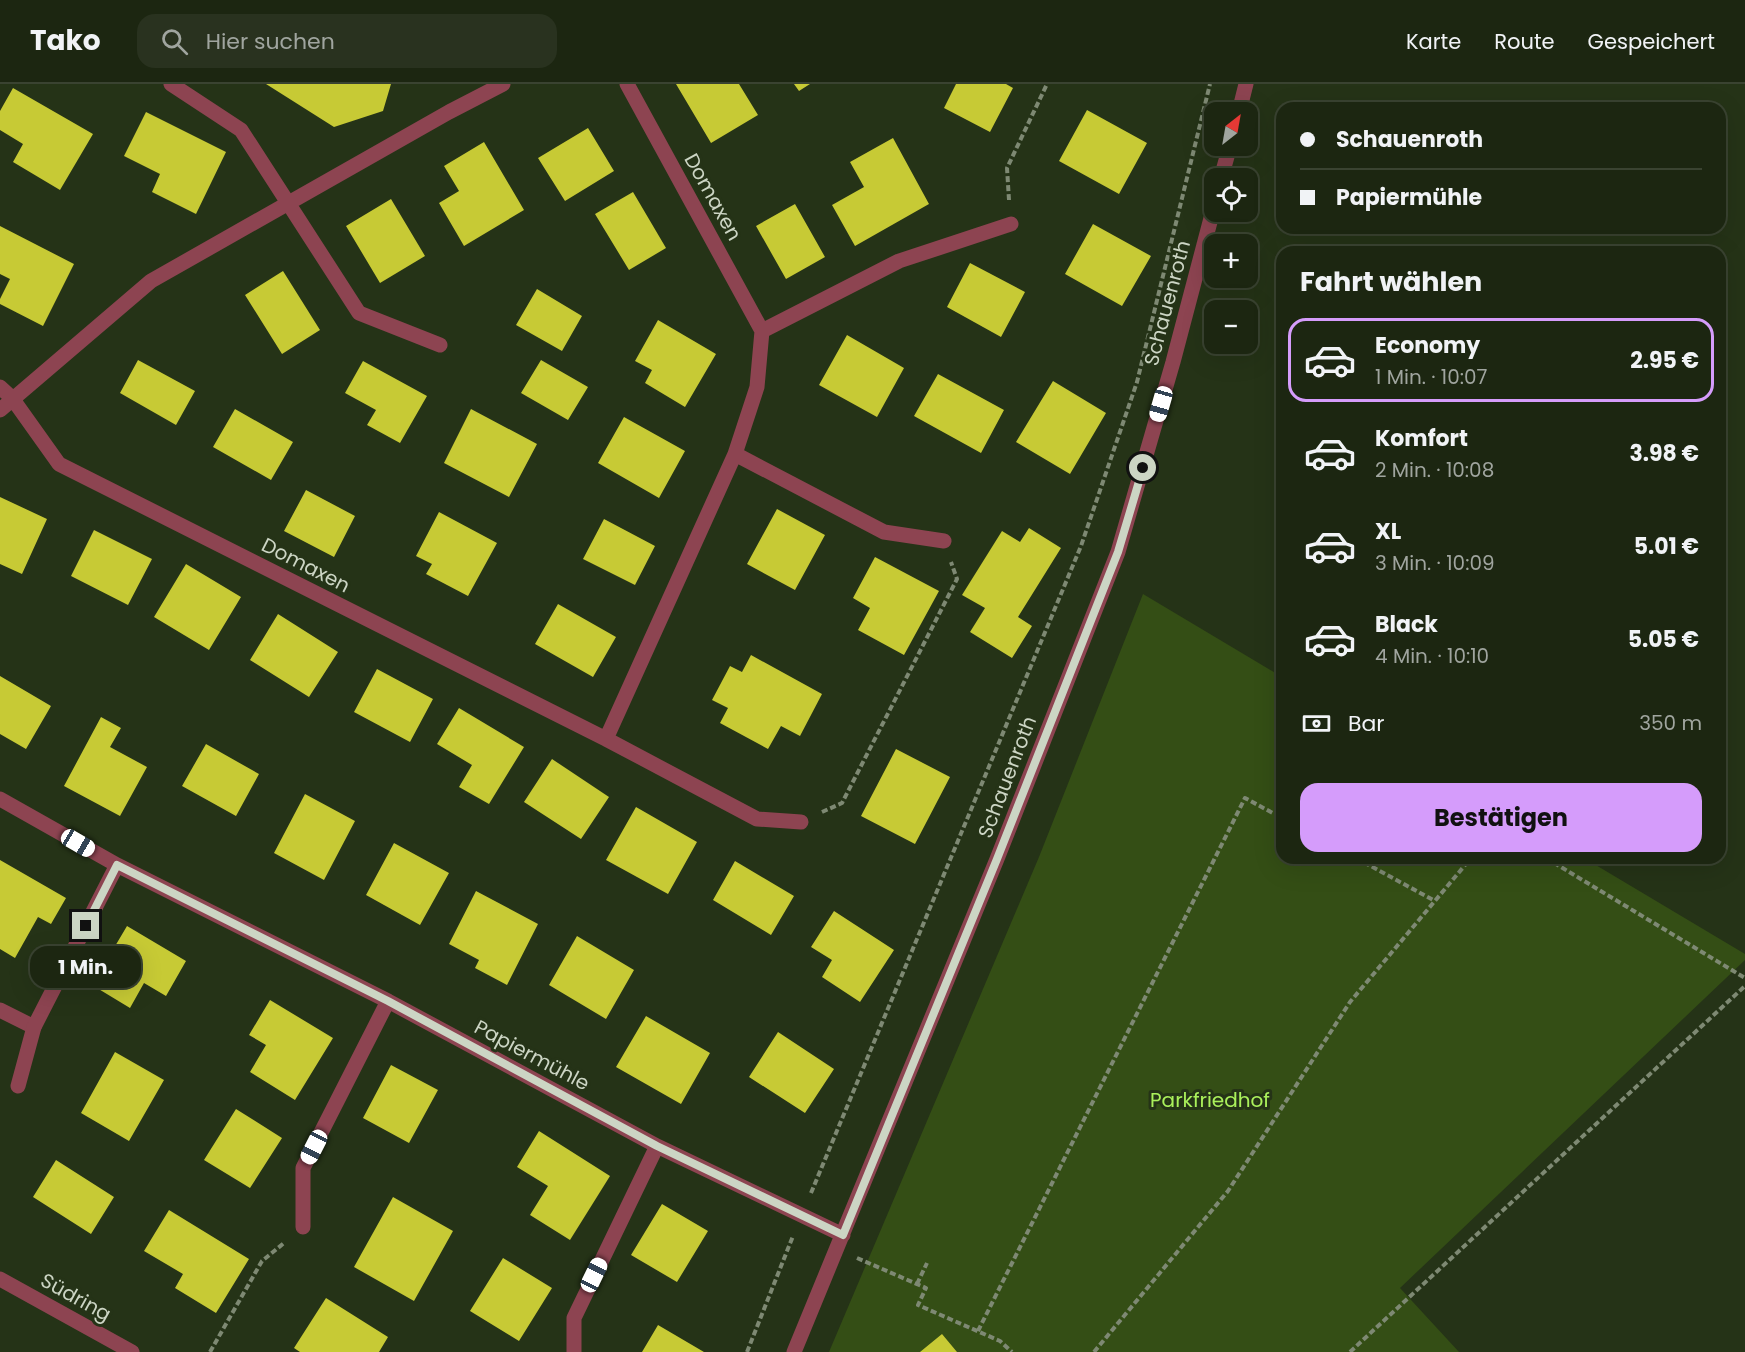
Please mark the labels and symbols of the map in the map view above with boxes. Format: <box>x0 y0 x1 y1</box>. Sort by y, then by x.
north arrow <box>1204 102 1258 156</box>
street label: Domaxen <box>678 148 748 246</box>
street label: Schauenroth <box>1137 237 1197 369</box>
car <box>1147 384 1175 424</box>
route start <box>1129 454 1156 481</box>
street label: Domaxen <box>257 531 355 599</box>
street label: Schauenroth <box>971 712 1043 842</box>
car <box>58 826 98 860</box>
route end <box>72 912 99 939</box>
callout: 1 Min. <box>31 947 142 989</box>
street label: Papiermühle <box>469 1013 595 1097</box>
park label: Parkfriedhof <box>1150 1086 1270 1114</box>
car <box>298 1127 330 1167</box>
car <box>578 1255 610 1295</box>
street label: Südring <box>36 1266 116 1328</box>

